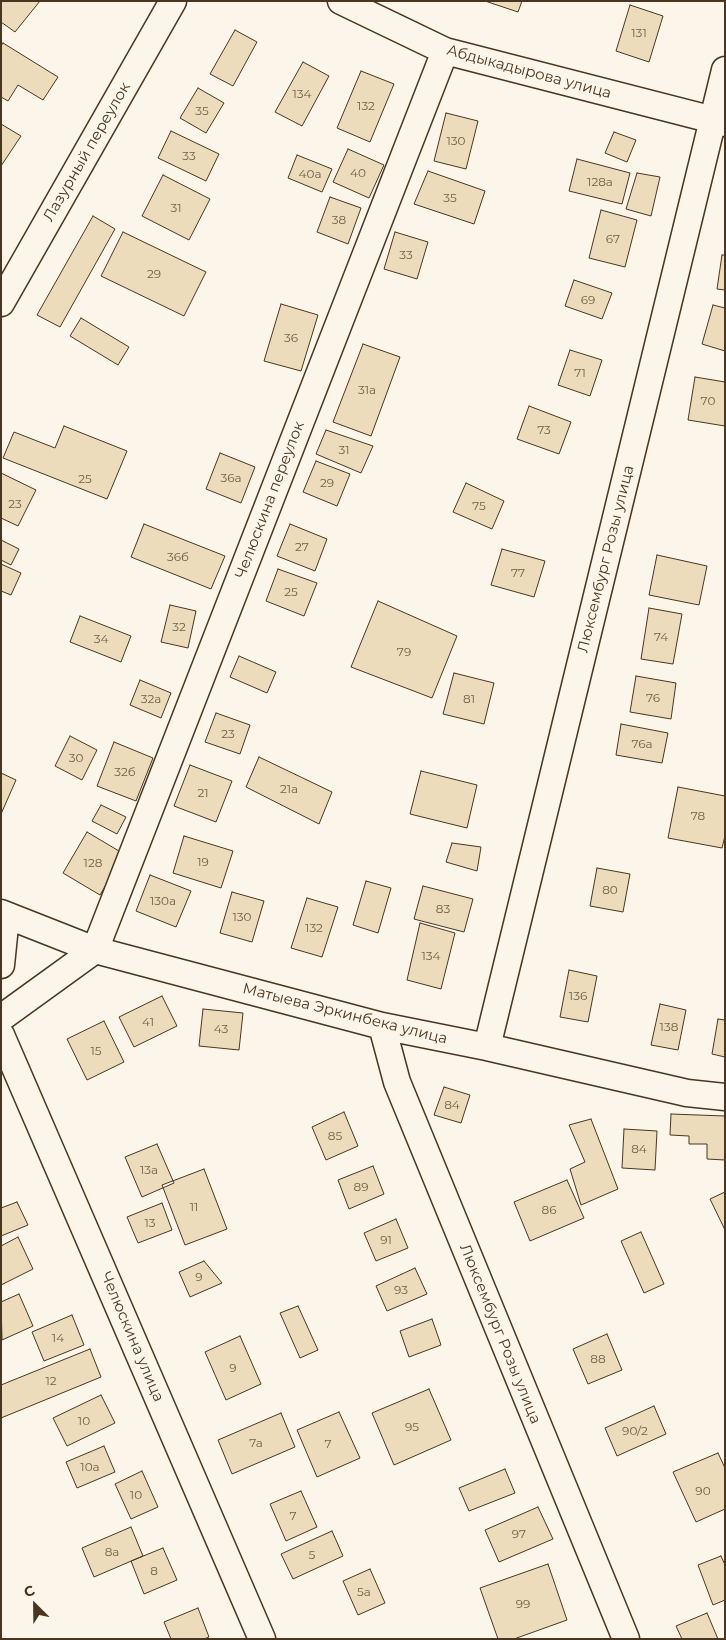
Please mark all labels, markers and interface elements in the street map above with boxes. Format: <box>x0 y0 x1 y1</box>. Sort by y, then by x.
house number: 131 <box>631 26 647 40</box>
street label: Абдыкадырова улица <box>445 41 613 103</box>
street label: Лазурный переулок <box>40 79 134 225</box>
house number: 134 <box>292 87 312 101</box>
house number: 132 <box>357 99 375 113</box>
house number: 35 <box>195 104 209 118</box>
house number: 130 <box>446 134 466 148</box>
house number: 33 <box>182 149 196 163</box>
house number: 40 <box>350 166 366 180</box>
house number: 40a <box>299 167 321 181</box>
house number: 128a <box>587 175 613 189</box>
house number: 35 <box>443 191 457 205</box>
house number: 31 <box>170 201 182 215</box>
house number: 38 <box>332 213 346 227</box>
house number: 67 <box>606 232 620 246</box>
house number: 33 <box>399 248 413 262</box>
house number: 29 <box>147 267 161 281</box>
house number: 69 <box>581 293 595 307</box>
house number: 36 <box>284 331 298 345</box>
house number: 71 <box>574 366 586 380</box>
house number: 31a <box>358 383 376 397</box>
house number: 70 <box>701 394 715 408</box>
street label: Челюскина переулок <box>232 419 308 581</box>
house number: 73 <box>537 423 551 437</box>
house number: 31 <box>338 443 350 457</box>
street label: Люксембург Розы улица <box>574 463 638 655</box>
house number: 36а <box>220 471 242 485</box>
house number: 25 <box>78 472 92 486</box>
house number: 29 <box>320 476 334 490</box>
house number: 23 <box>8 497 22 511</box>
house number: 75 <box>472 499 486 513</box>
house number: 27 <box>295 540 309 554</box>
house number: 36б <box>167 550 189 564</box>
house number: 77 <box>511 566 525 580</box>
house number: 25 <box>284 585 298 599</box>
house number: 32 <box>172 620 186 634</box>
house number: 74 <box>654 630 668 644</box>
house number: 34 <box>94 632 108 646</box>
house number: 79 <box>397 645 411 659</box>
house number: 76 <box>646 691 660 705</box>
house number: 32а <box>141 692 161 706</box>
house number: 81 <box>463 692 475 706</box>
house number: 23 <box>221 727 235 741</box>
house number: 76a <box>631 737 653 751</box>
house number: 30 <box>69 751 83 765</box>
house number: 32б <box>114 765 136 779</box>
house number: 21a <box>280 782 298 796</box>
house number: 21 <box>197 786 209 800</box>
house number: 78 <box>691 809 705 823</box>
house number: 19 <box>197 855 209 869</box>
house number: 128 <box>84 856 102 870</box>
house number: 80 <box>602 883 618 897</box>
house number: 130a <box>150 894 176 908</box>
house number: 83 <box>436 902 450 916</box>
house number: 130 <box>232 910 252 924</box>
house number: 132 <box>305 921 323 935</box>
house number: 134 <box>421 949 441 963</box>
street label: Матыева Эркинбека улица <box>241 980 449 1048</box>
house number: 136 <box>569 989 587 1003</box>
house number: 41 <box>142 1015 154 1029</box>
house number: 138 <box>660 1020 678 1034</box>
house number: 43 <box>214 1022 228 1036</box>
house number: 15 <box>90 1044 102 1058</box>
house number: 84 <box>444 1098 460 1112</box>
house number: 85 <box>328 1129 342 1143</box>
house number: 84 <box>631 1142 647 1156</box>
house number: 13a <box>140 1163 158 1177</box>
house number: 89 <box>354 1180 368 1194</box>
house number: 11 <box>190 1200 198 1214</box>
house number: 86 <box>542 1203 556 1217</box>
house number: 13 <box>144 1216 156 1230</box>
house number: 91 <box>380 1233 392 1247</box>
street label: Люксембург Розы улица <box>456 1241 544 1427</box>
street label: Челюскина улица <box>96 1269 168 1405</box>
house number: 9 <box>195 1270 203 1284</box>
house number: 93 <box>394 1283 408 1297</box>
house number: 14 <box>52 1331 64 1345</box>
house number: 88 <box>590 1352 606 1366</box>
house number: 9 <box>229 1361 237 1375</box>
house number: 12 <box>45 1374 57 1388</box>
house number: 10 <box>78 1414 90 1428</box>
house number: 95 <box>405 1420 419 1434</box>
house number: 90/2 <box>622 1424 648 1438</box>
house number: 7a <box>249 1436 263 1450</box>
house number: 7 <box>324 1437 332 1451</box>
house number: 10a <box>80 1460 100 1474</box>
house number: 90 <box>695 1484 711 1498</box>
house number: 10 <box>130 1488 142 1502</box>
house number: 7 <box>289 1509 297 1523</box>
house number: 97 <box>512 1527 526 1541</box>
house number: 8a <box>105 1545 119 1559</box>
house number: 5 <box>309 1548 315 1562</box>
house number: 8 <box>150 1564 158 1578</box>
north arrow <box>10 1580 60 1630</box>
text: С <box>21 1581 37 1601</box>
house number: 5a <box>357 1585 371 1599</box>
house number: 99 <box>516 1597 530 1611</box>

